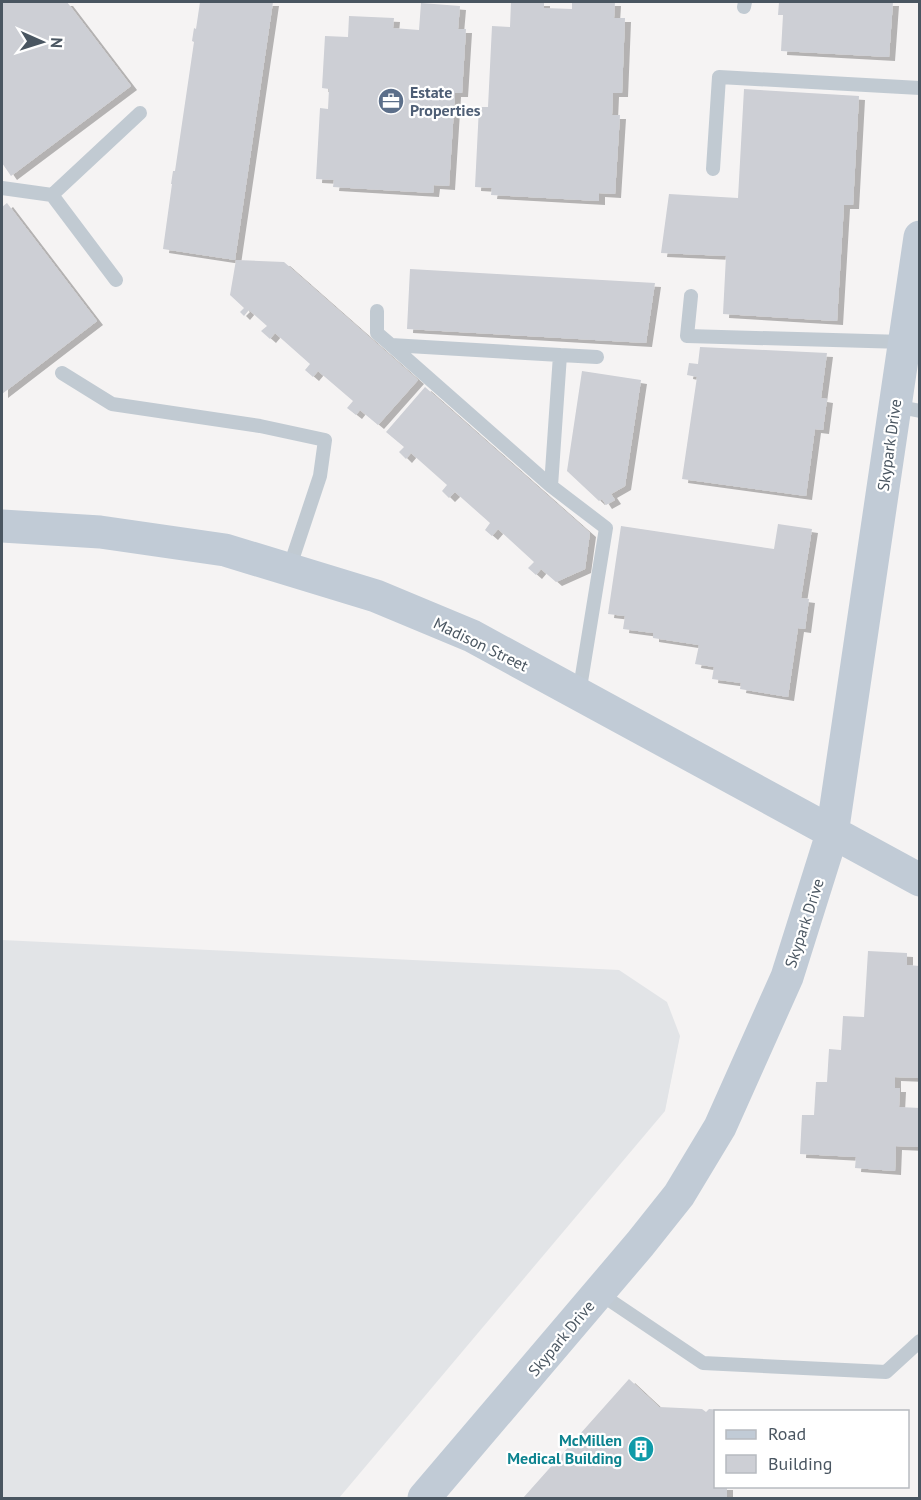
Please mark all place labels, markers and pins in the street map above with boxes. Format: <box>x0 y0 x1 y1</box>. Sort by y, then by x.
place label: Estate Properties <box>410 82 481 120</box>
office icon: Estate Properties <box>376 86 406 116</box>
place label: McMillen Medical Building <box>507 1430 622 1468</box>
building icon: McMillen Medical Building <box>626 1434 656 1464</box>

